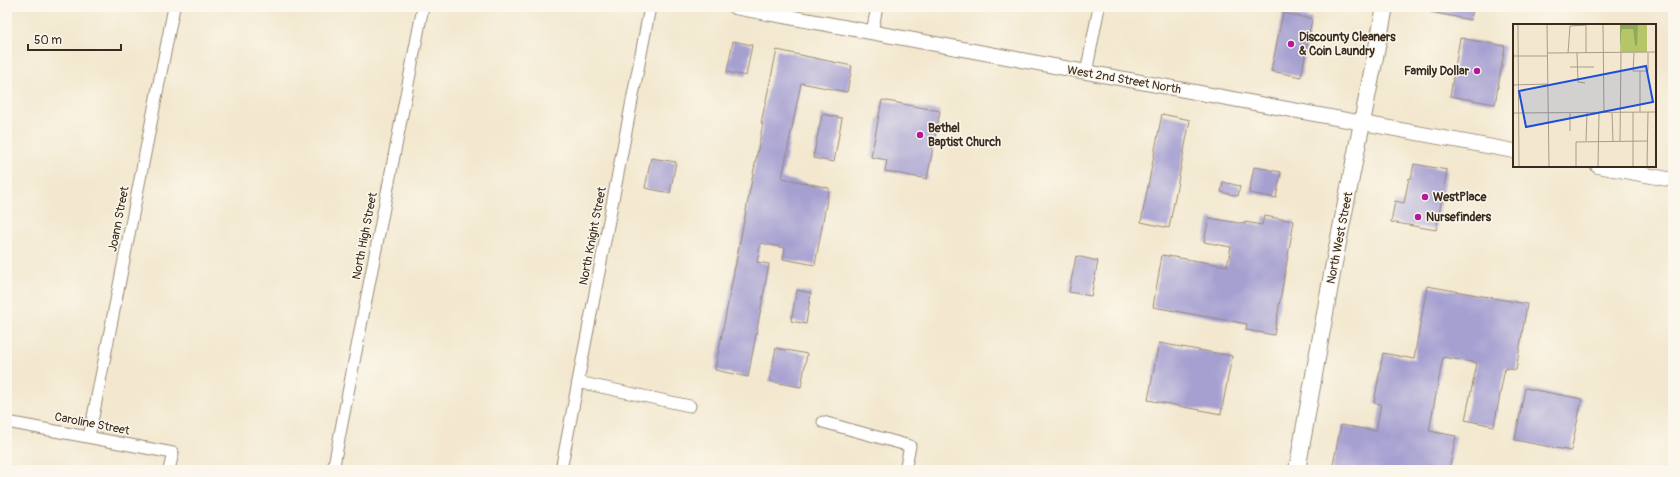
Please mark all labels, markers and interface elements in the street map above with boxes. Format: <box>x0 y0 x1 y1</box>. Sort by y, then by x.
inset map <box>1513 24 1656 167</box>
scale bar <box>28 26 121 52</box>
place label: Discounty Cleaners & Coin Laundry <box>1299 30 1396 59</box>
text: 50 m <box>34 33 62 48</box>
marker: Discounty Cleaners & Coin Laundry <box>1286 39 1296 49</box>
street label: West 2nd Street North <box>1066 63 1182 97</box>
place label: Family Dollar <box>1404 64 1470 79</box>
marker: Family Dollar <box>1472 66 1482 76</box>
place label: Bethel Baptist Church <box>928 121 1001 150</box>
marker: Bethel Baptist Church <box>915 130 925 140</box>
street label: Joann Street <box>105 185 133 253</box>
street label: North Knight Street <box>576 185 610 286</box>
place label: WestPlace <box>1433 190 1488 205</box>
street label: North High Street <box>349 191 381 281</box>
street label: North West Street <box>1324 191 1356 285</box>
marker: WestPlace <box>1420 192 1430 202</box>
place label: Nursefinders <box>1426 210 1492 225</box>
marker: Nursefinders <box>1413 212 1423 222</box>
street label: Caroline Street <box>53 409 131 439</box>

